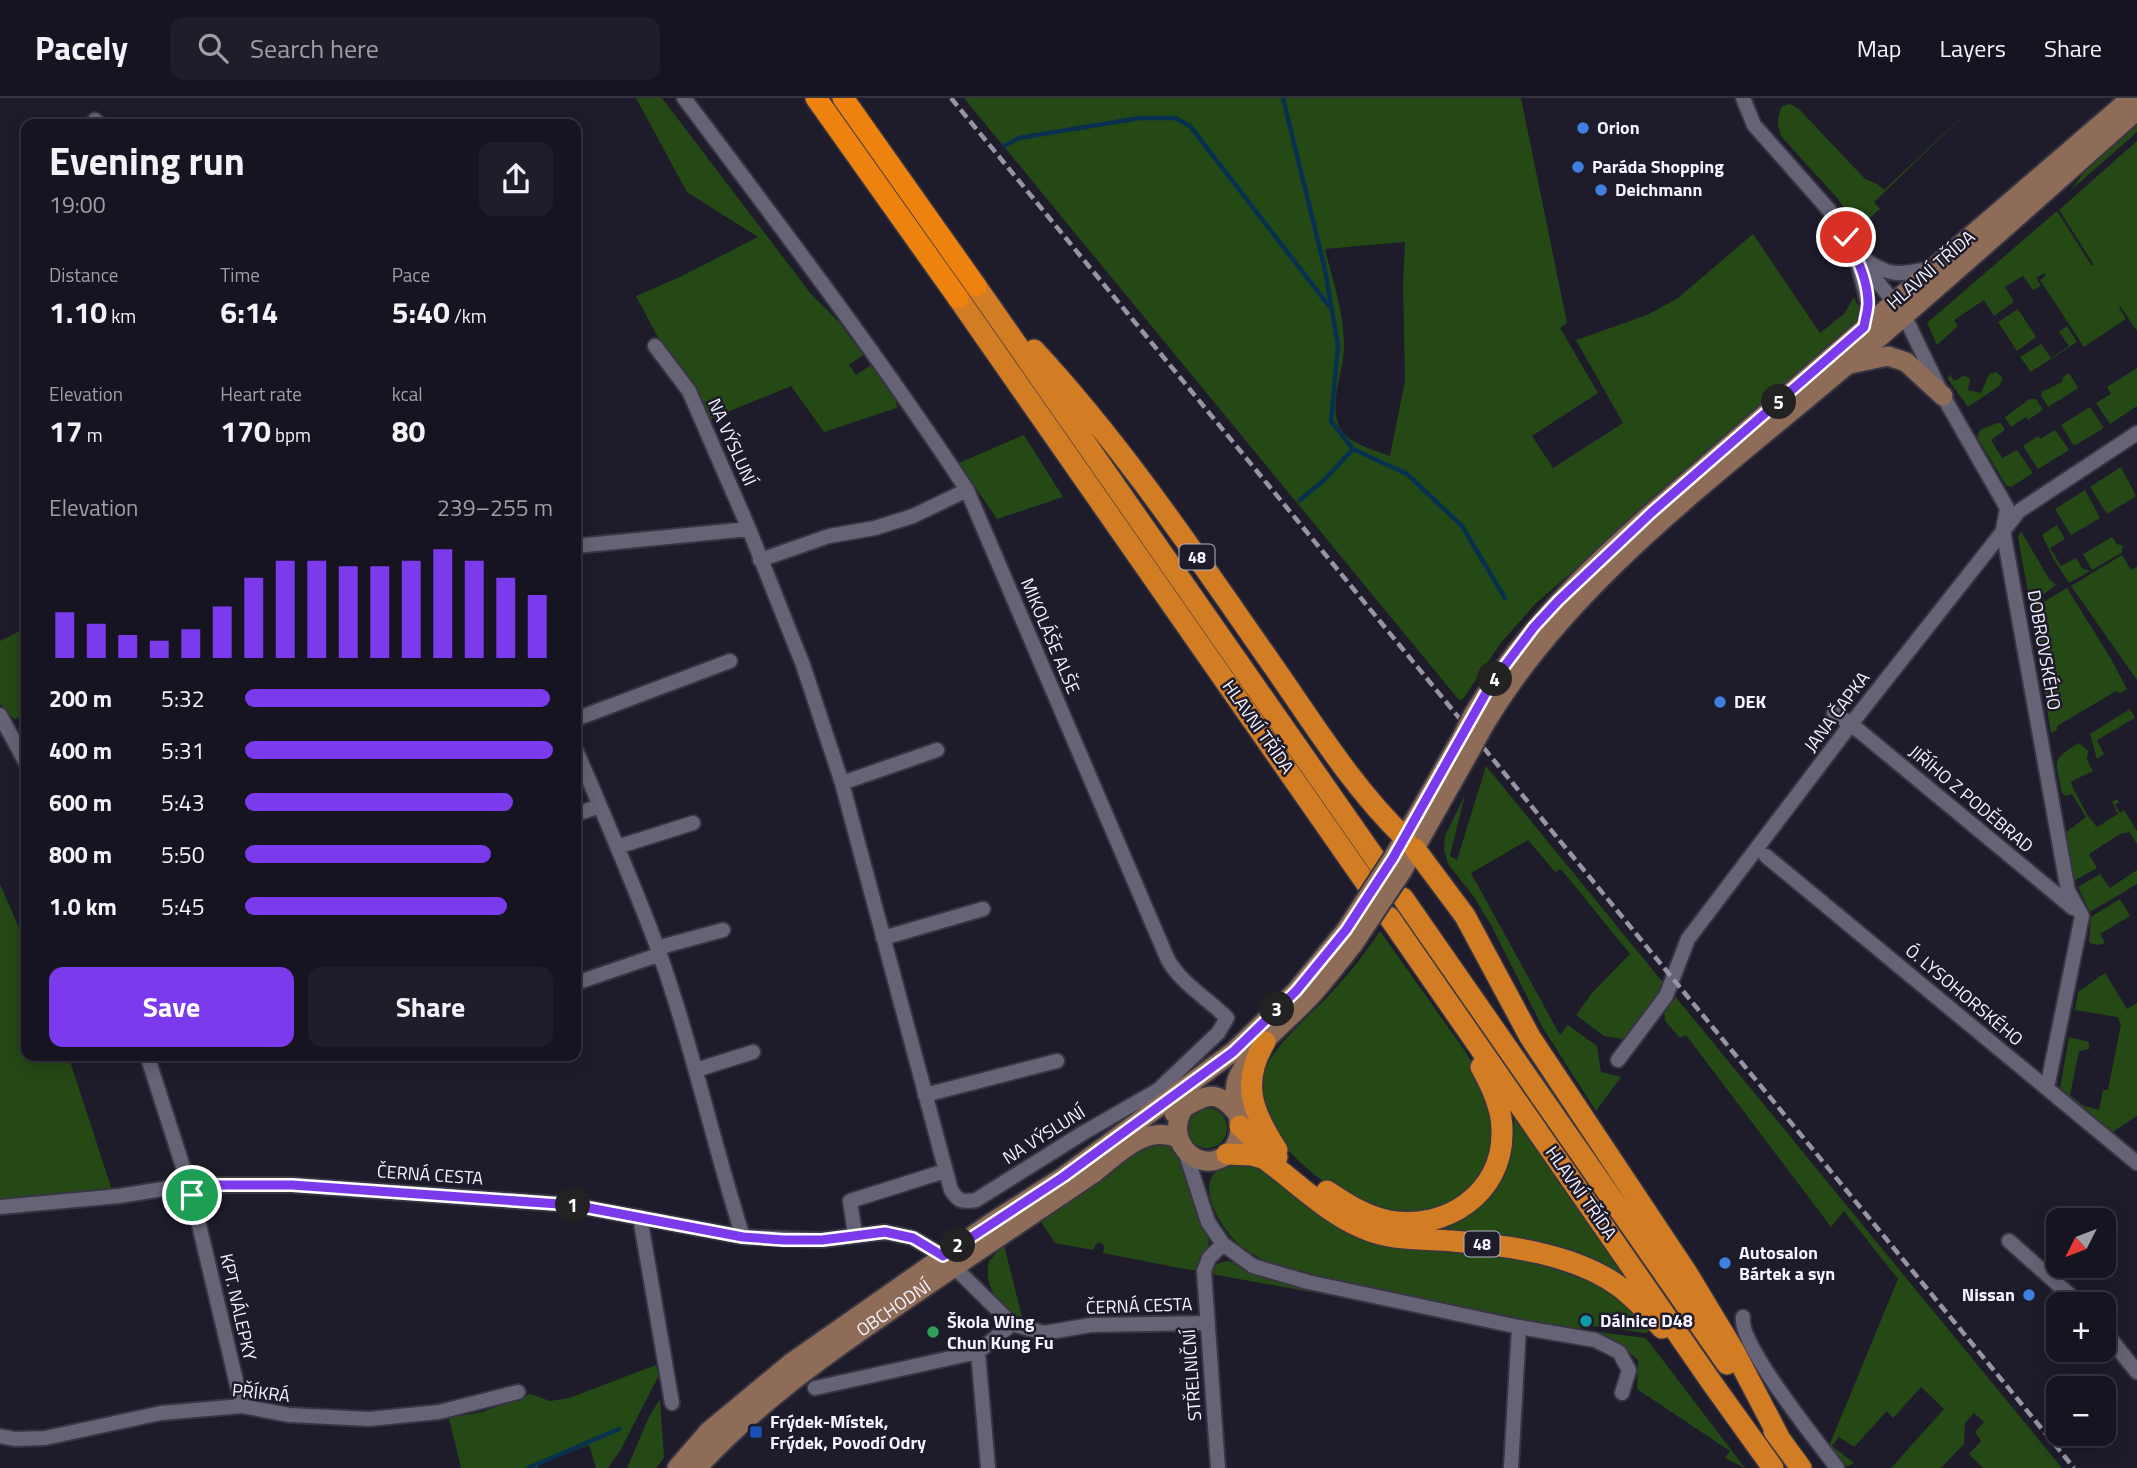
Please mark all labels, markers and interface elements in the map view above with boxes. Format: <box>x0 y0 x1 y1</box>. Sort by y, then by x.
search box <box>170 17 660 80</box>
text: Pacely <box>35 23 128 73</box>
icon: search <box>194 29 232 67</box>
text: Search here <box>250 29 379 68</box>
text: Map <box>1857 30 1902 66</box>
text: Layers <box>1940 30 2006 66</box>
text: Share <box>2044 30 2102 66</box>
place label: Orion <box>1597 114 1640 141</box>
marker: Orion <box>1575 120 1591 136</box>
text: Evening run <box>49 132 245 190</box>
button: share <box>479 142 553 216</box>
place label: Paráda Shopping <box>1592 153 1724 180</box>
marker: Paráda Shopping <box>1570 159 1586 175</box>
place label: Deichmann <box>1615 176 1703 203</box>
marker: Deichmann <box>1593 182 1609 198</box>
text: 19:00 <box>49 187 106 222</box>
pin <box>1816 207 1876 267</box>
icon: check <box>1827 218 1865 256</box>
street label: HLAVNÍ TŘÍDA <box>1881 223 1981 316</box>
text: Distance <box>49 260 118 289</box>
text: Time <box>220 260 260 289</box>
text: Pace <box>392 260 430 289</box>
text: 1.10 <box>49 289 107 335</box>
text: 6:14 <box>220 289 278 335</box>
text: 5:40 <box>392 289 450 335</box>
text: km <box>107 301 136 330</box>
text: /km <box>450 301 487 330</box>
text: Elevation <box>49 379 123 408</box>
text: Heart rate <box>220 379 302 408</box>
text: kcal <box>392 379 423 408</box>
pin: 5 <box>1762 384 1796 420</box>
text: 5 <box>1773 387 1784 416</box>
street label: NA VÝSLUNÍ <box>701 394 764 490</box>
text: 17 <box>49 408 83 454</box>
text: 170 <box>220 408 271 454</box>
text: 80 <box>392 408 425 454</box>
text: m <box>83 420 103 449</box>
text: bpm <box>271 420 311 449</box>
text: Elevation <box>49 490 138 525</box>
text: 239–255 m <box>437 490 553 525</box>
road number: 48 <box>1180 544 1214 570</box>
street label: MIKOLÁŠE ALŠE <box>1014 574 1087 698</box>
street label: DOBROVSKÉHO <box>2021 588 2068 712</box>
pin: 4 <box>1478 662 1512 696</box>
text: 4 <box>1489 664 1500 693</box>
street label: JANA ČAPKA <box>1797 665 1876 758</box>
street label: HLAVNÍ TŘÍDA <box>1216 674 1301 779</box>
text: 200 m <box>49 681 112 716</box>
text: 5:32 <box>161 681 205 716</box>
place label: DEK <box>1734 688 1766 715</box>
marker: DEK <box>1712 694 1728 710</box>
text: 400 m <box>49 733 112 768</box>
text: 5:31 <box>161 733 205 768</box>
street label: JIŘÍHO Z PODĚBRAD <box>1903 738 2039 859</box>
text: 600 m <box>49 785 112 820</box>
text: 5:43 <box>161 785 205 820</box>
text: 800 m <box>49 837 112 872</box>
text: 5:50 <box>161 837 205 872</box>
text: 1.0 km <box>49 889 117 924</box>
text: 5:45 <box>161 889 205 924</box>
street label: Ó. LYSOHORSKÉHO <box>1899 937 2029 1052</box>
button: Save <box>49 967 294 1047</box>
button: Share <box>308 967 553 1047</box>
pin: 3 <box>1260 992 1294 1026</box>
text: 3 <box>1271 994 1282 1023</box>
street label: NA VÝSLUNÍ <box>997 1098 1091 1171</box>
street label: HLAVNÍ TŘÍDA <box>1539 1140 1624 1245</box>
street label: ČERNÁ CESTA <box>376 1157 484 1192</box>
pin <box>162 1165 222 1225</box>
icon: arrive <box>173 1176 211 1214</box>
pin: 1 <box>556 1188 590 1222</box>
text: 1 <box>567 1190 578 1219</box>
north arrow <box>2046 1208 2116 1278</box>
map controls <box>2046 1208 2116 1446</box>
pin: 2 <box>940 1228 976 1262</box>
text: 2 <box>952 1230 963 1259</box>
road number: 48 <box>1464 1232 1500 1256</box>
place label: Autosalon Bártek a syn <box>1739 1239 1835 1287</box>
street label: KPT. NÁLEPKY <box>213 1251 264 1363</box>
marker: Autosalon Bártek a syn <box>1717 1255 1733 1271</box>
street label: OBCHODNÍ <box>851 1272 937 1343</box>
place label: Nissan <box>1962 1281 2015 1308</box>
marker: Nissan <box>2021 1287 2037 1303</box>
street label: ČERNÁ CESTA <box>1085 1290 1193 1321</box>
button: + <box>2046 1292 2116 1362</box>
place label: Dálnice D48 <box>1600 1307 1693 1334</box>
place label: Škola Wing Chun Kung Fu <box>947 1308 1054 1356</box>
marker: Dálnice D48 <box>1578 1313 1594 1329</box>
marker: Škola Wing Chun Kung Fu <box>925 1324 941 1340</box>
street label: STŘELNIČNÍ <box>1175 1328 1208 1422</box>
street label: PŘÍKRÁ <box>231 1376 292 1409</box>
button: − <box>2046 1376 2116 1446</box>
place label: Frýdek-Místek, Frýdek, Povodí Odry <box>770 1408 926 1456</box>
marker: Frýdek-Místek, Frýdek, Povodí Odry <box>748 1424 764 1440</box>

